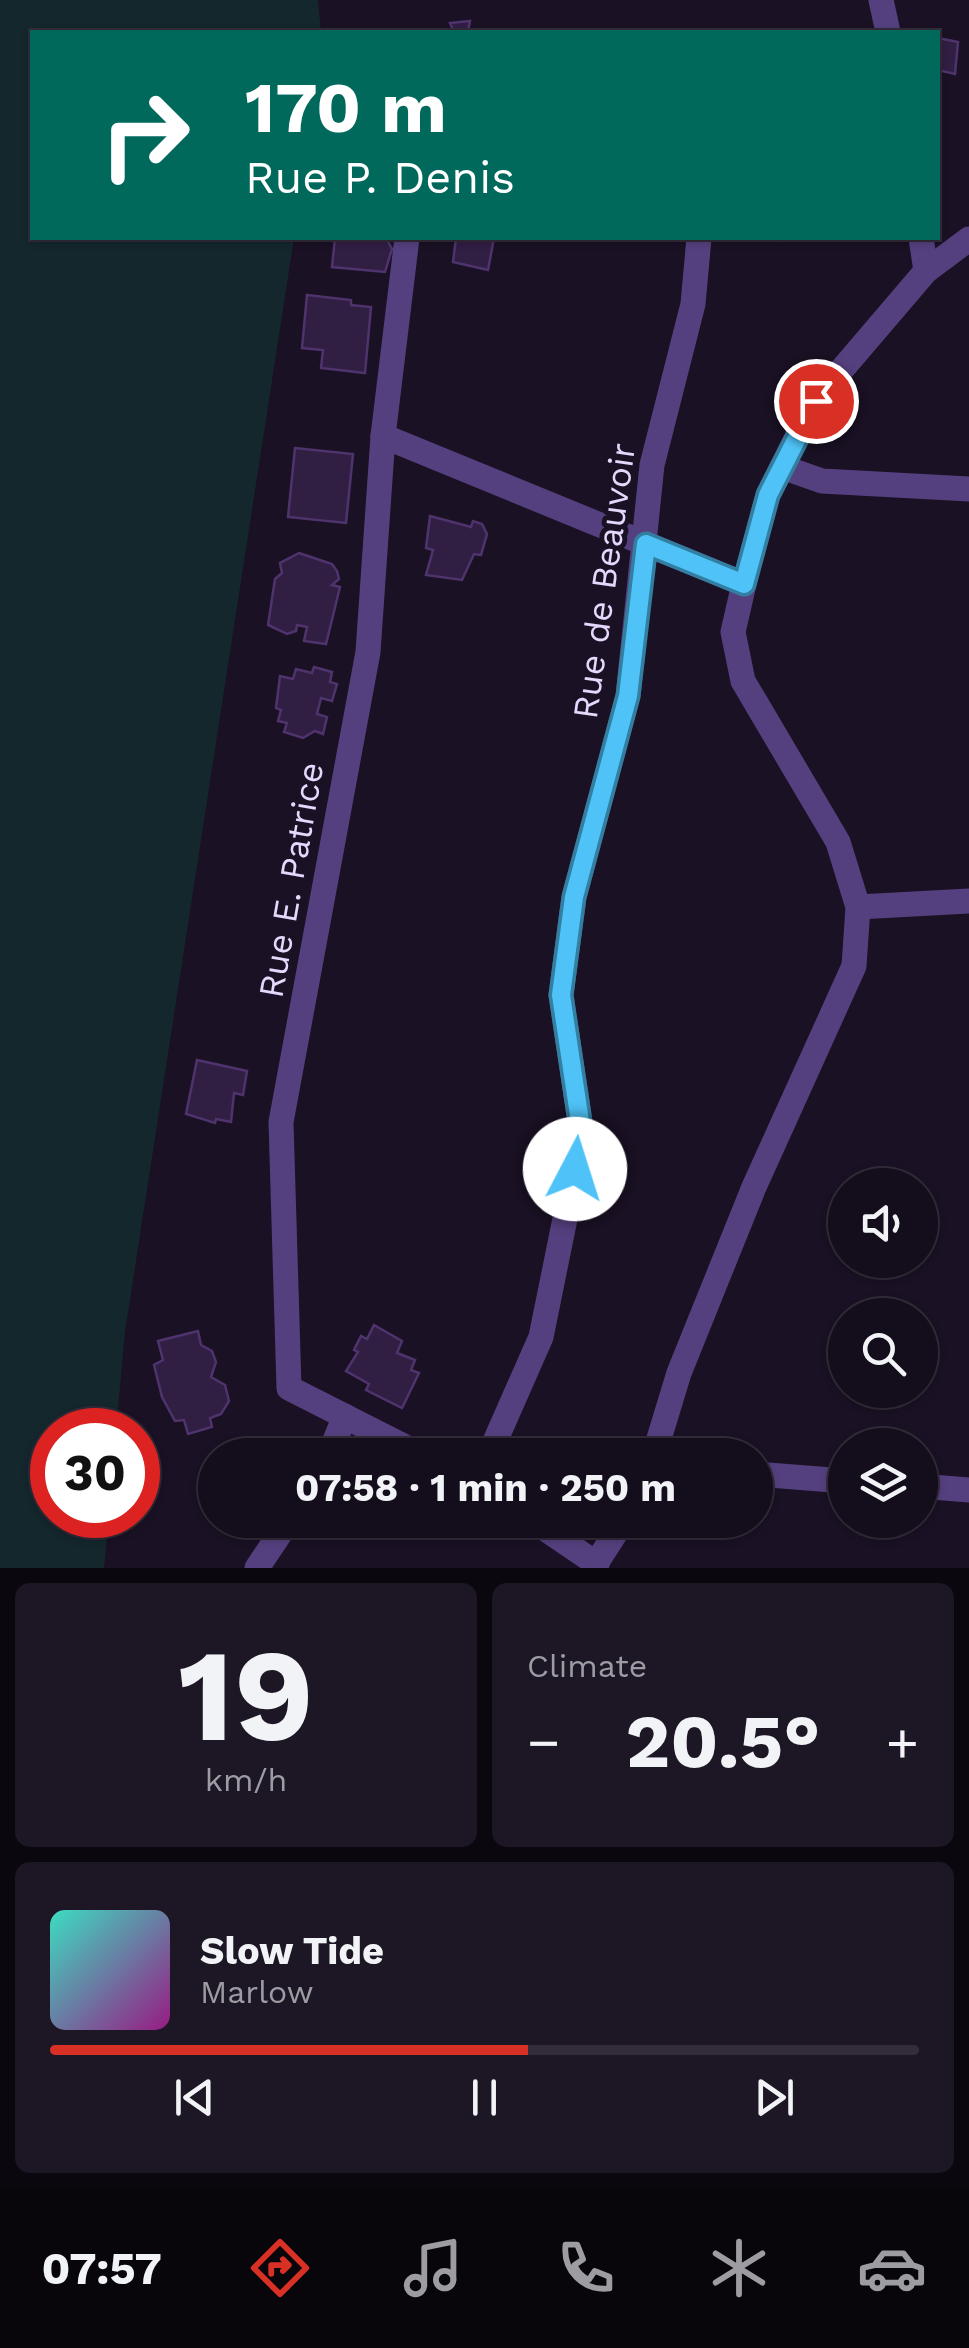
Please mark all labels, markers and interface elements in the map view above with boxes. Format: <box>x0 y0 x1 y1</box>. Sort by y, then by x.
text: 170 m <box>245 67 447 149</box>
icon: right <box>80 70 210 200</box>
text: Rue P. Denis <box>245 151 515 204</box>
pin <box>774 359 859 444</box>
icon: arrive <box>789 374 844 429</box>
street label: Rue de Beauvoir <box>564 440 644 722</box>
street label: Rue E. Patrice <box>250 759 332 1001</box>
position arrow <box>523 1117 627 1221</box>
map controls <box>828 1168 938 1538</box>
button: sound <box>828 1168 938 1278</box>
button: search <box>828 1298 938 1408</box>
speed limit sign: 30 <box>30 1408 160 1538</box>
button: layers <box>828 1428 938 1538</box>
text: 07:58 · 1 min · 250 m <box>295 1466 676 1510</box>
text: 19 <box>178 1619 314 1772</box>
text: Climate <box>527 1647 647 1685</box>
text: 20.5° <box>626 1697 820 1785</box>
text: − <box>527 1710 560 1774</box>
text: + <box>886 1710 919 1774</box>
text: km/h <box>205 1761 287 1799</box>
text: Slow Tide <box>200 1929 384 1973</box>
text: Marlow <box>200 1973 314 2011</box>
icon: previous <box>167 2070 222 2125</box>
icon: pause <box>457 2070 512 2125</box>
icon: next <box>747 2070 802 2125</box>
icon: directions <box>245 2233 315 2303</box>
icon: music <box>398 2233 468 2303</box>
icon: phone <box>551 2233 621 2303</box>
icon: climate <box>704 2233 774 2303</box>
icon: car <box>857 2233 927 2303</box>
text: 07:57 <box>42 2242 162 2295</box>

